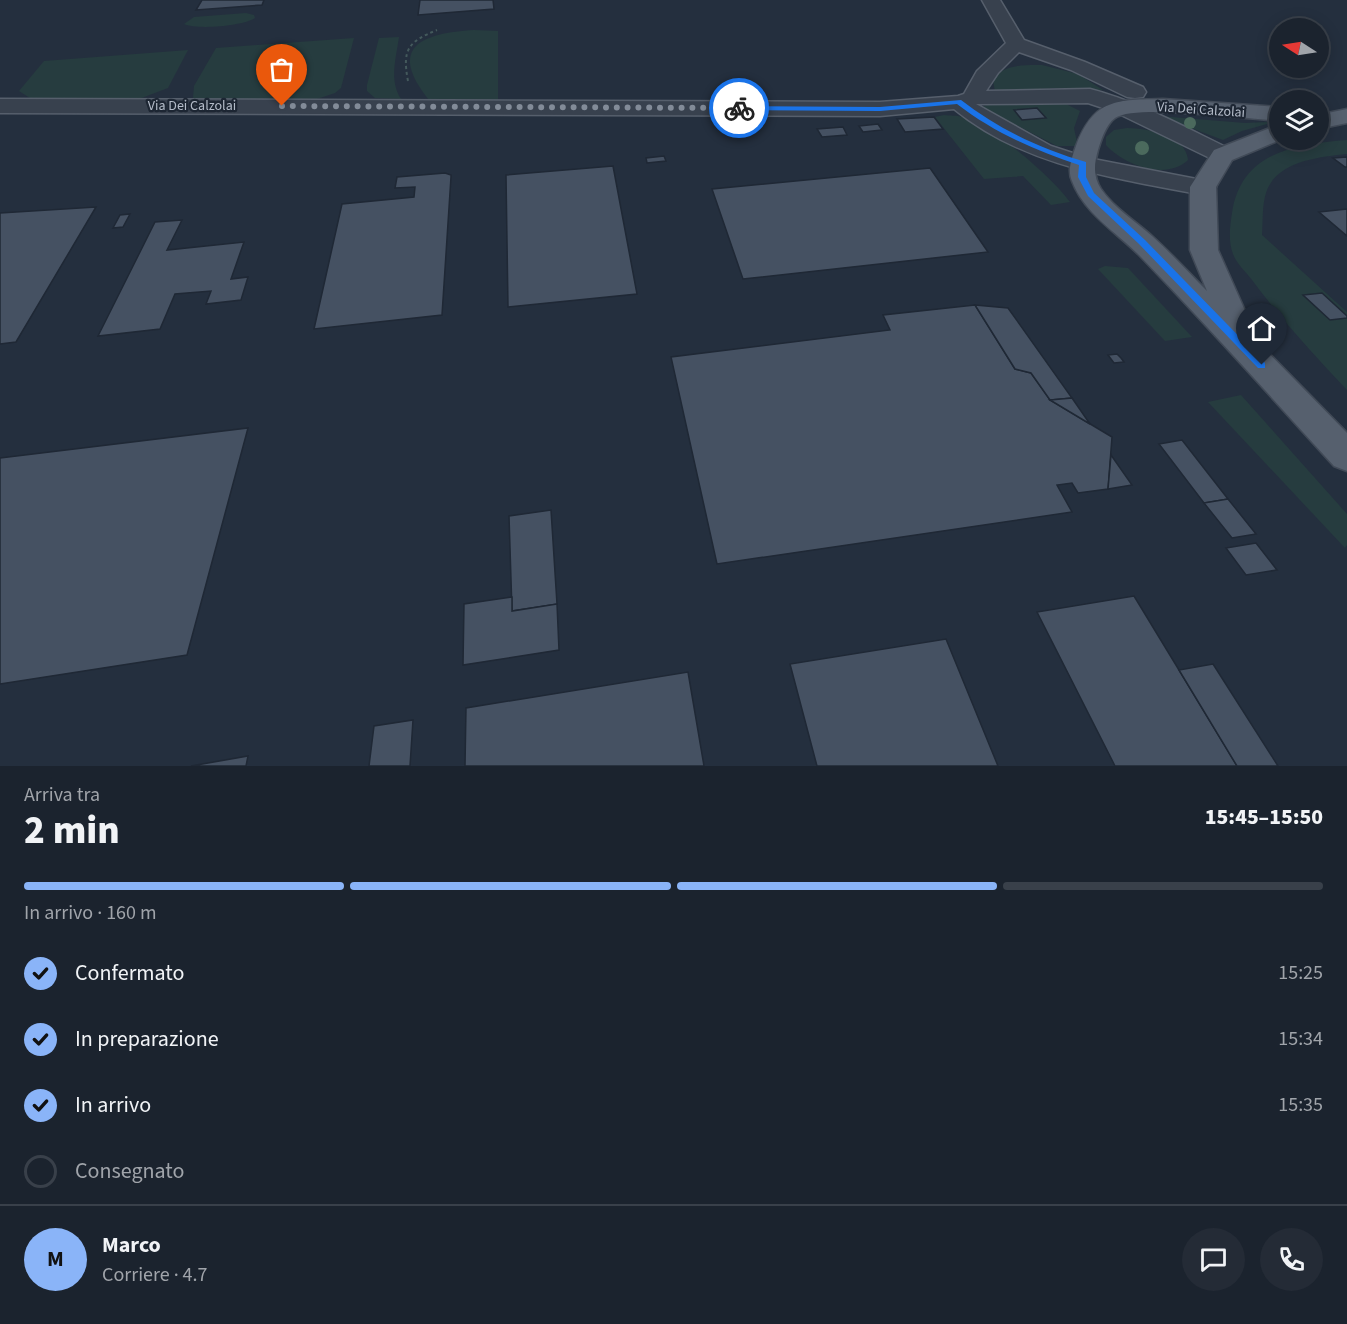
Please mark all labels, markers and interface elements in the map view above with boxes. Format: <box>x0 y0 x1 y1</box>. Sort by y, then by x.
north arrow <box>1269 18 1329 78</box>
map controls <box>1269 18 1329 150</box>
pin <box>256 44 307 106</box>
icon: bag <box>265 53 298 86</box>
courier <box>709 78 769 138</box>
button: layers <box>1269 90 1329 150</box>
icon: bike <box>723 92 756 125</box>
street label: Via Dei Calzolai <box>148 96 236 116</box>
street label: Via Dei Calzolai <box>1156 97 1246 123</box>
pin <box>1236 303 1287 365</box>
icon: home <box>1245 312 1278 345</box>
text: Arriva tra <box>24 781 100 809</box>
text: 15:45–15:50 <box>1205 801 1323 833</box>
text: 2 min <box>24 803 120 859</box>
text: In arrivo · 160 m <box>24 899 157 927</box>
icon: check <box>24 957 57 990</box>
text: Confermato <box>75 957 184 989</box>
text: 15:25 <box>1278 959 1323 987</box>
icon: check <box>24 1023 57 1056</box>
text: In preparazione <box>75 1023 219 1055</box>
text: 15:34 <box>1278 1025 1323 1053</box>
icon: check <box>24 1089 57 1122</box>
text: In arrivo <box>75 1089 151 1121</box>
text: 15:35 <box>1278 1091 1323 1119</box>
text: Consegnato <box>75 1155 184 1187</box>
button: chat <box>1182 1228 1245 1291</box>
button: phone <box>1260 1228 1323 1291</box>
text: Marco <box>102 1229 161 1261</box>
text: M <box>47 1243 64 1275</box>
text: Corriere · 4.7 <box>102 1261 207 1289</box>

